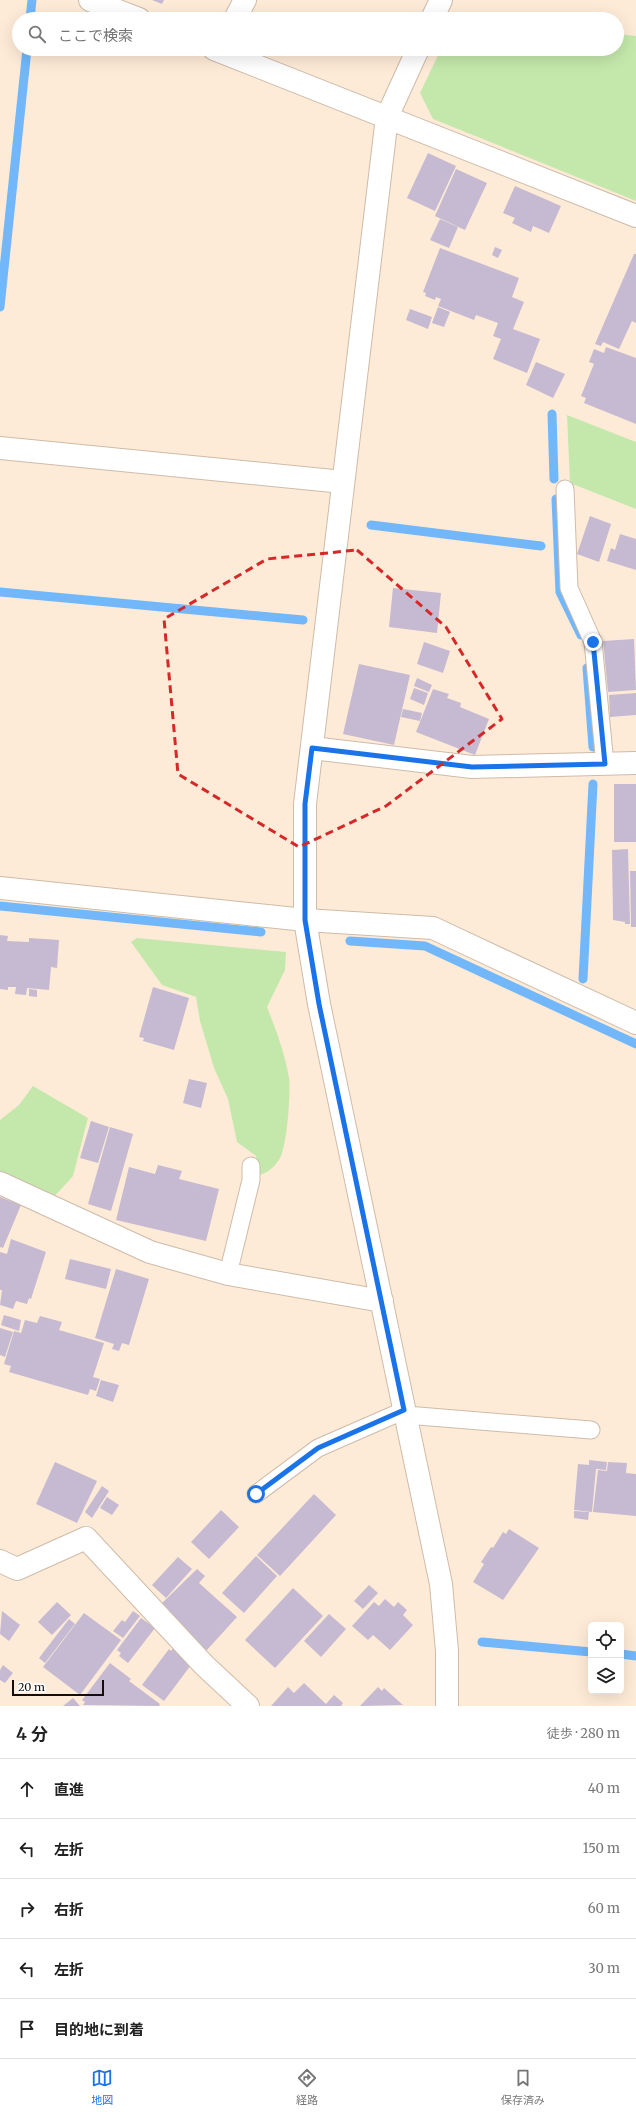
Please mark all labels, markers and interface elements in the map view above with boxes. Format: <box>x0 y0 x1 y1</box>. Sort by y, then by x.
search box <box>12 12 624 56</box>
icon: search <box>26 23 48 45</box>
text: ここで検索 <box>58 26 133 45</box>
route end <box>584 633 602 651</box>
route start <box>247 1485 265 1503</box>
map controls <box>588 1622 624 1694</box>
button: locate <box>588 1622 624 1658</box>
button: layers <box>588 1658 624 1694</box>
scale bar <box>12 1678 104 1697</box>
text: 20 m <box>18 1680 45 1694</box>
text: 4 分 <box>16 1723 48 1745</box>
text: 徒歩 · 280 m <box>547 1725 620 1742</box>
icon: ahead <box>16 1778 38 1800</box>
text: 直進 <box>54 1780 84 1799</box>
text: 40 m <box>588 1780 620 1797</box>
icon: left <box>16 1838 38 1860</box>
text: 左折 <box>54 1840 84 1859</box>
text: 150 m <box>583 1840 620 1857</box>
icon: right <box>16 1898 38 1920</box>
text: 右折 <box>54 1900 84 1919</box>
text: 60 m <box>588 1900 620 1917</box>
icon: left <box>16 1958 38 1980</box>
text: 左折 <box>54 1960 84 1979</box>
text: 30 m <box>588 1960 620 1977</box>
icon: arrive <box>16 2018 38 2040</box>
text: 目的地に到着 <box>54 2020 144 2039</box>
tab: 地図 <box>91 2067 113 2107</box>
tab: 経路 <box>296 2067 318 2107</box>
tab: 保存済み <box>501 2067 545 2107</box>

